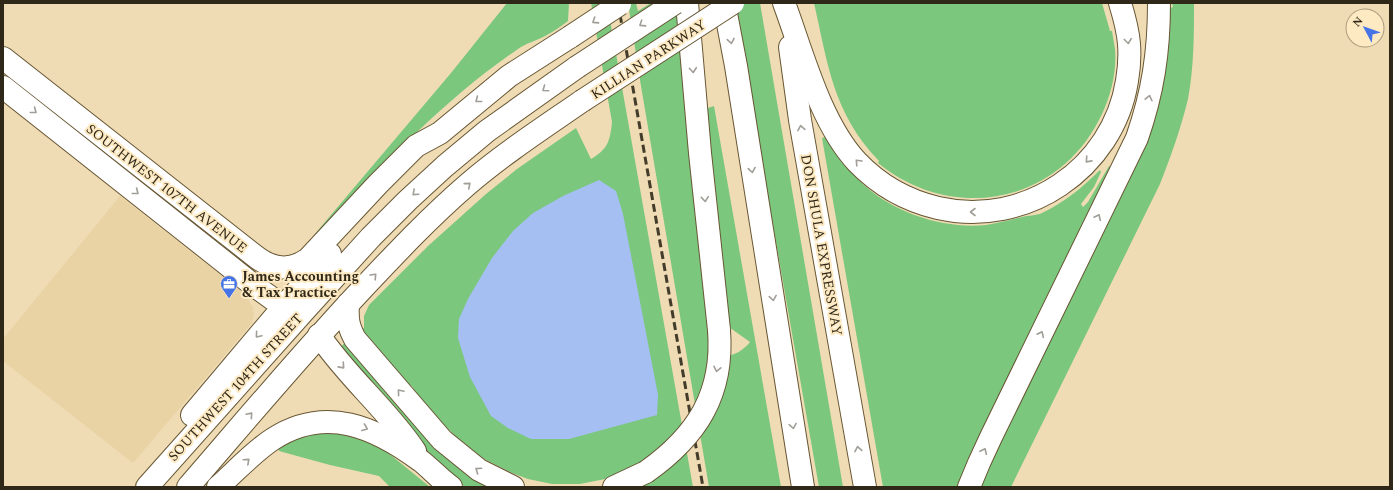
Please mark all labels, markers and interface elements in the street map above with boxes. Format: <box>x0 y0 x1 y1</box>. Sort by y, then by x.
north arrow <box>1345 8 1385 48</box>
text: N <box>1348 13 1367 31</box>
street label: KILLIAN PARKWAY <box>587 14 710 105</box>
one-way arrow <box>592 16 599 23</box>
one-way arrow <box>640 19 647 26</box>
one-way arrow <box>727 38 735 44</box>
one-way arrow <box>1123 38 1132 44</box>
one-way arrow <box>689 67 698 73</box>
one-way arrow <box>542 84 549 91</box>
one-way arrow <box>1145 95 1153 101</box>
one-way arrow <box>476 96 483 103</box>
one-way arrow <box>29 106 36 113</box>
street label: SOUTHWEST 107TH AVENUE <box>82 119 252 258</box>
one-way arrow <box>798 124 806 131</box>
street label: DON SHULA EXPRESSWAY <box>795 153 848 337</box>
one-way arrow <box>1086 155 1093 163</box>
one-way arrow <box>855 159 862 167</box>
one-way arrow <box>747 166 756 173</box>
one-way arrow <box>463 183 470 190</box>
one-way arrow <box>131 187 138 194</box>
one-way arrow <box>412 189 420 196</box>
one-way arrow <box>700 196 709 202</box>
one-way arrow <box>970 208 976 216</box>
one-way arrow <box>1093 214 1101 221</box>
place label: James Accounting & Tax Practice <box>242 266 359 303</box>
one-way arrow <box>370 273 377 281</box>
office icon: James Accounting & Tax Practice <box>219 274 239 299</box>
one-way arrow <box>768 295 776 301</box>
street label: SOUTHWEST 104TH STREET <box>163 309 308 466</box>
one-way arrow <box>256 331 263 338</box>
one-way arrow <box>1036 331 1044 338</box>
one-way arrow <box>338 361 345 369</box>
one-way arrow <box>714 366 722 372</box>
one-way arrow <box>398 390 405 397</box>
one-way arrow <box>245 412 252 420</box>
one-way arrow <box>788 423 797 429</box>
one-way arrow <box>362 424 369 432</box>
one-way arrow <box>854 445 863 452</box>
one-way arrow <box>979 448 987 455</box>
one-way arrow <box>243 459 250 466</box>
one-way arrow <box>476 468 483 475</box>

